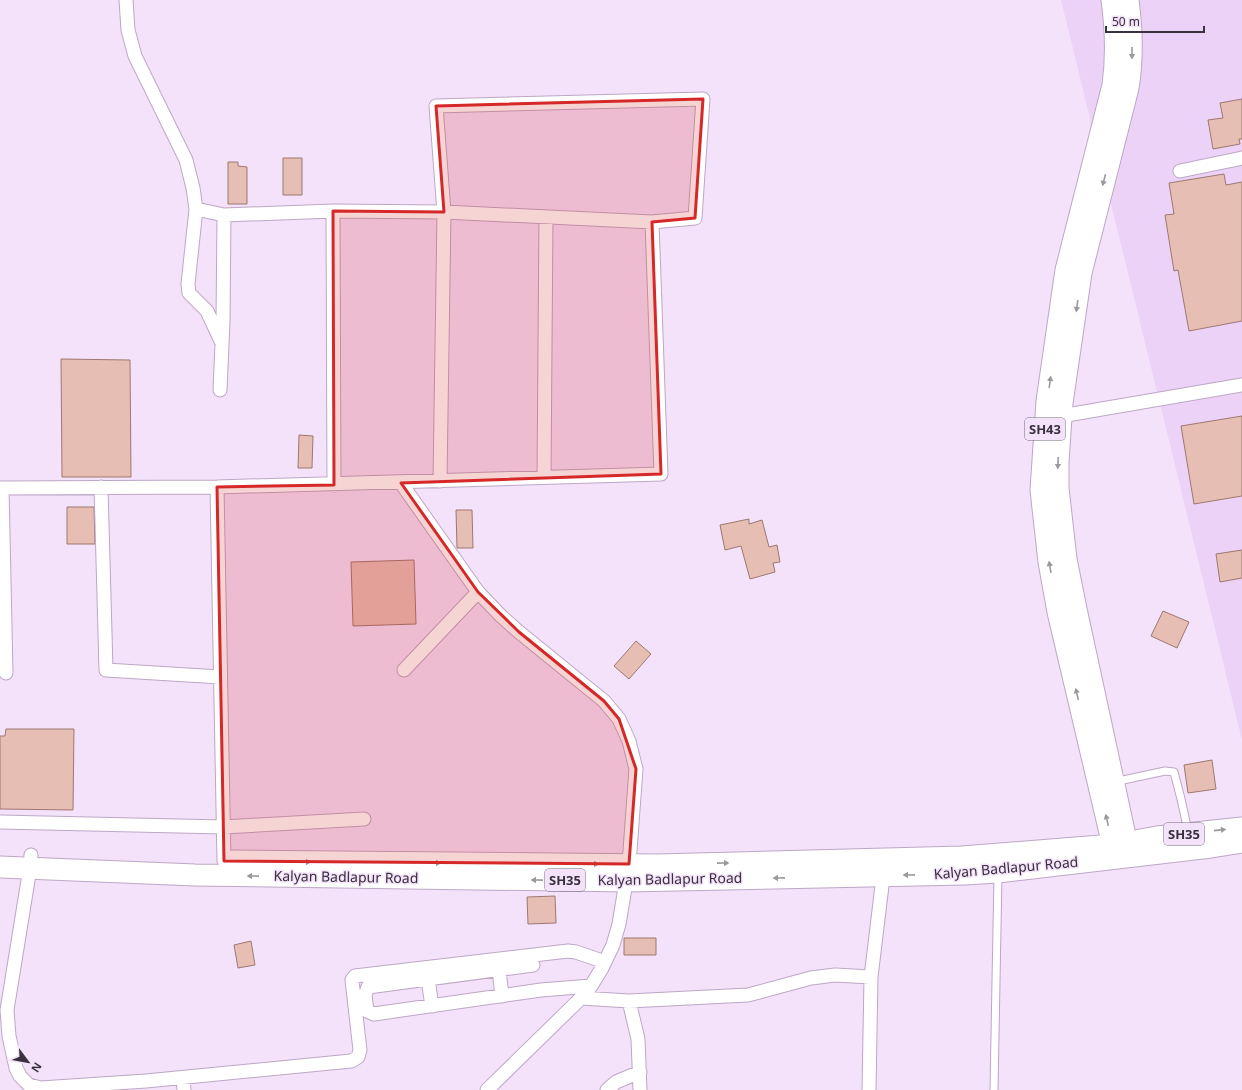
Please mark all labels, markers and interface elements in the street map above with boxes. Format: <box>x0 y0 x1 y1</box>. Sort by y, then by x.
scale bar <box>1106 8 1204 34</box>
text: 50 m <box>1112 13 1140 30</box>
one-way arrow <box>1129 47 1135 60</box>
one-way arrow <box>1101 173 1107 186</box>
one-way arrow <box>1074 300 1080 312</box>
one-way arrow <box>1047 376 1053 388</box>
road number: SH43 <box>1025 418 1065 440</box>
one-way arrow <box>1055 457 1061 470</box>
one-way arrow <box>1046 560 1052 573</box>
one-way arrow <box>1074 687 1080 700</box>
one-way arrow <box>1103 814 1109 826</box>
road number: SH35 <box>1164 823 1204 845</box>
one-way arrow <box>1214 827 1227 833</box>
street label: Kalyan Badlapur Road <box>933 852 1079 883</box>
one-way arrow <box>299 859 312 865</box>
one-way arrow <box>429 860 442 866</box>
one-way arrow <box>717 860 730 866</box>
one-way arrow <box>587 861 600 867</box>
street label: Kalyan Badlapur Road <box>273 866 419 887</box>
street label: Kalyan Badlapur Road <box>597 868 743 889</box>
road number: SH35 <box>545 869 585 891</box>
one-way arrow <box>902 872 915 878</box>
one-way arrow <box>246 873 259 879</box>
one-way arrow <box>773 874 785 881</box>
one-way arrow <box>531 876 543 883</box>
north arrow <box>8 1042 48 1082</box>
text: N <box>28 1060 46 1075</box>

